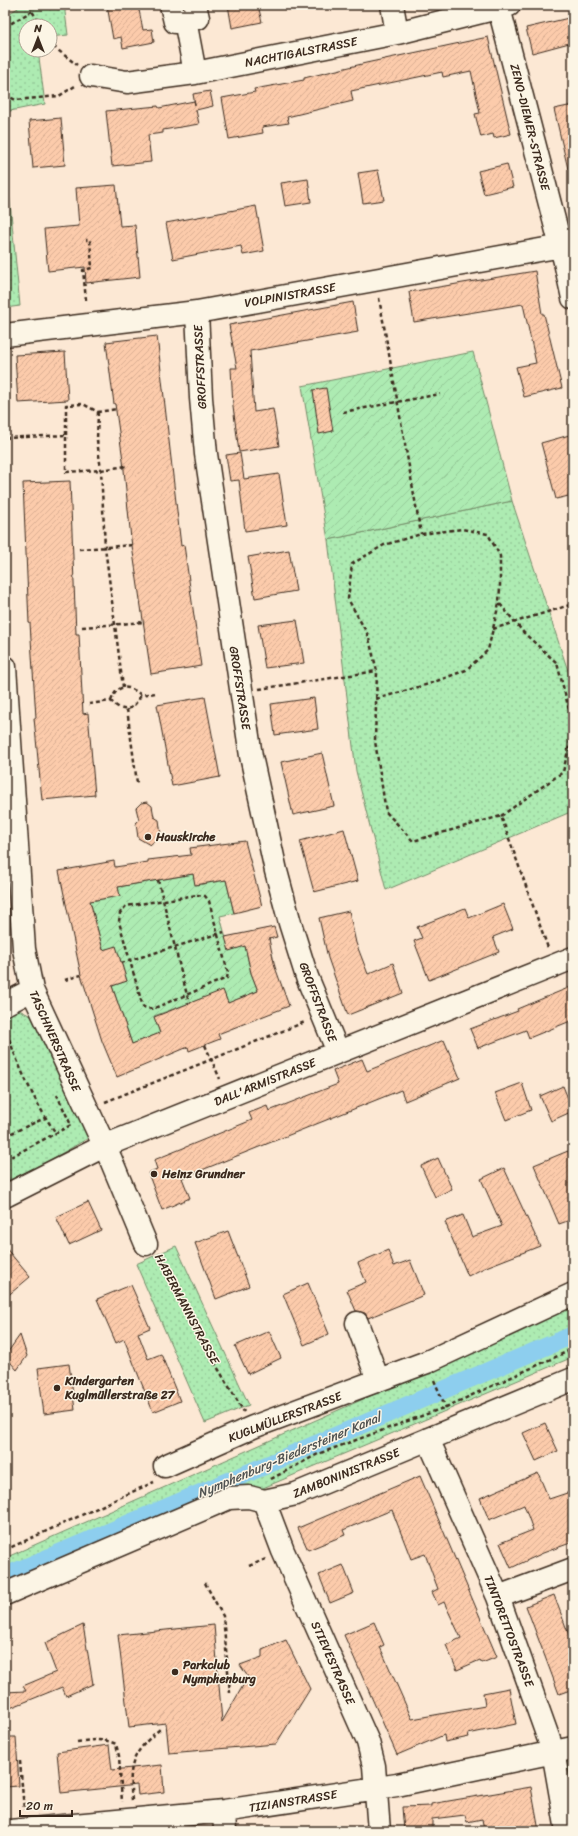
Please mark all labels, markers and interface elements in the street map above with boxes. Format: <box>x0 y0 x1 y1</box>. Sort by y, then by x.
north arrow <box>18 18 58 58</box>
text: N <box>33 19 42 38</box>
street label: NACHTIGALSTRASSE <box>243 30 360 74</box>
street label: ZENO-DIEMER-STRASSE <box>504 61 557 194</box>
street label: VOLPINISTRASSE <box>243 276 339 314</box>
street label: GROFFSTRASSE <box>187 323 213 410</box>
street label: GROFFSTRASSE <box>223 645 258 733</box>
place label: Hauskirche <box>155 826 216 848</box>
marker: Hauskirche <box>143 832 153 842</box>
street label: GROFFSTRASSE <box>293 959 344 1046</box>
street label: TASCHNERSTRASSE <box>23 987 88 1097</box>
street label: DALL'ARMISTRASSE <box>211 1051 321 1113</box>
place label: Heinz Grundner <box>161 1163 246 1185</box>
marker: Heinz Grundner <box>149 1169 159 1179</box>
street label: HABERMANNSTRASSE <box>148 1250 226 1370</box>
place label: Kindergarten Kuglmüllerstraße 27 <box>64 1370 176 1406</box>
marker: Kindergarten Kuglmüllerstraße 27 <box>52 1383 62 1393</box>
street label: KUGLMÜLLERSTRASSE <box>225 1385 346 1449</box>
water label: Nymphenburg-Biedersteiner Kanal <box>194 1405 387 1504</box>
street label: ZAMBONINISTRASSE <box>289 1441 404 1505</box>
street label: TINTORETTOSTRASSE <box>478 1572 541 1691</box>
street label: STIEVESTRASSE <box>305 1618 362 1710</box>
place label: Parkclub Nymphenburg <box>182 1654 257 1690</box>
marker: Parkclub Nymphenburg <box>170 1667 180 1677</box>
street label: TIZIANSTRASSE <box>247 1783 340 1819</box>
scale bar <box>20 1792 72 1818</box>
text: 20 m <box>26 1795 53 1817</box>

